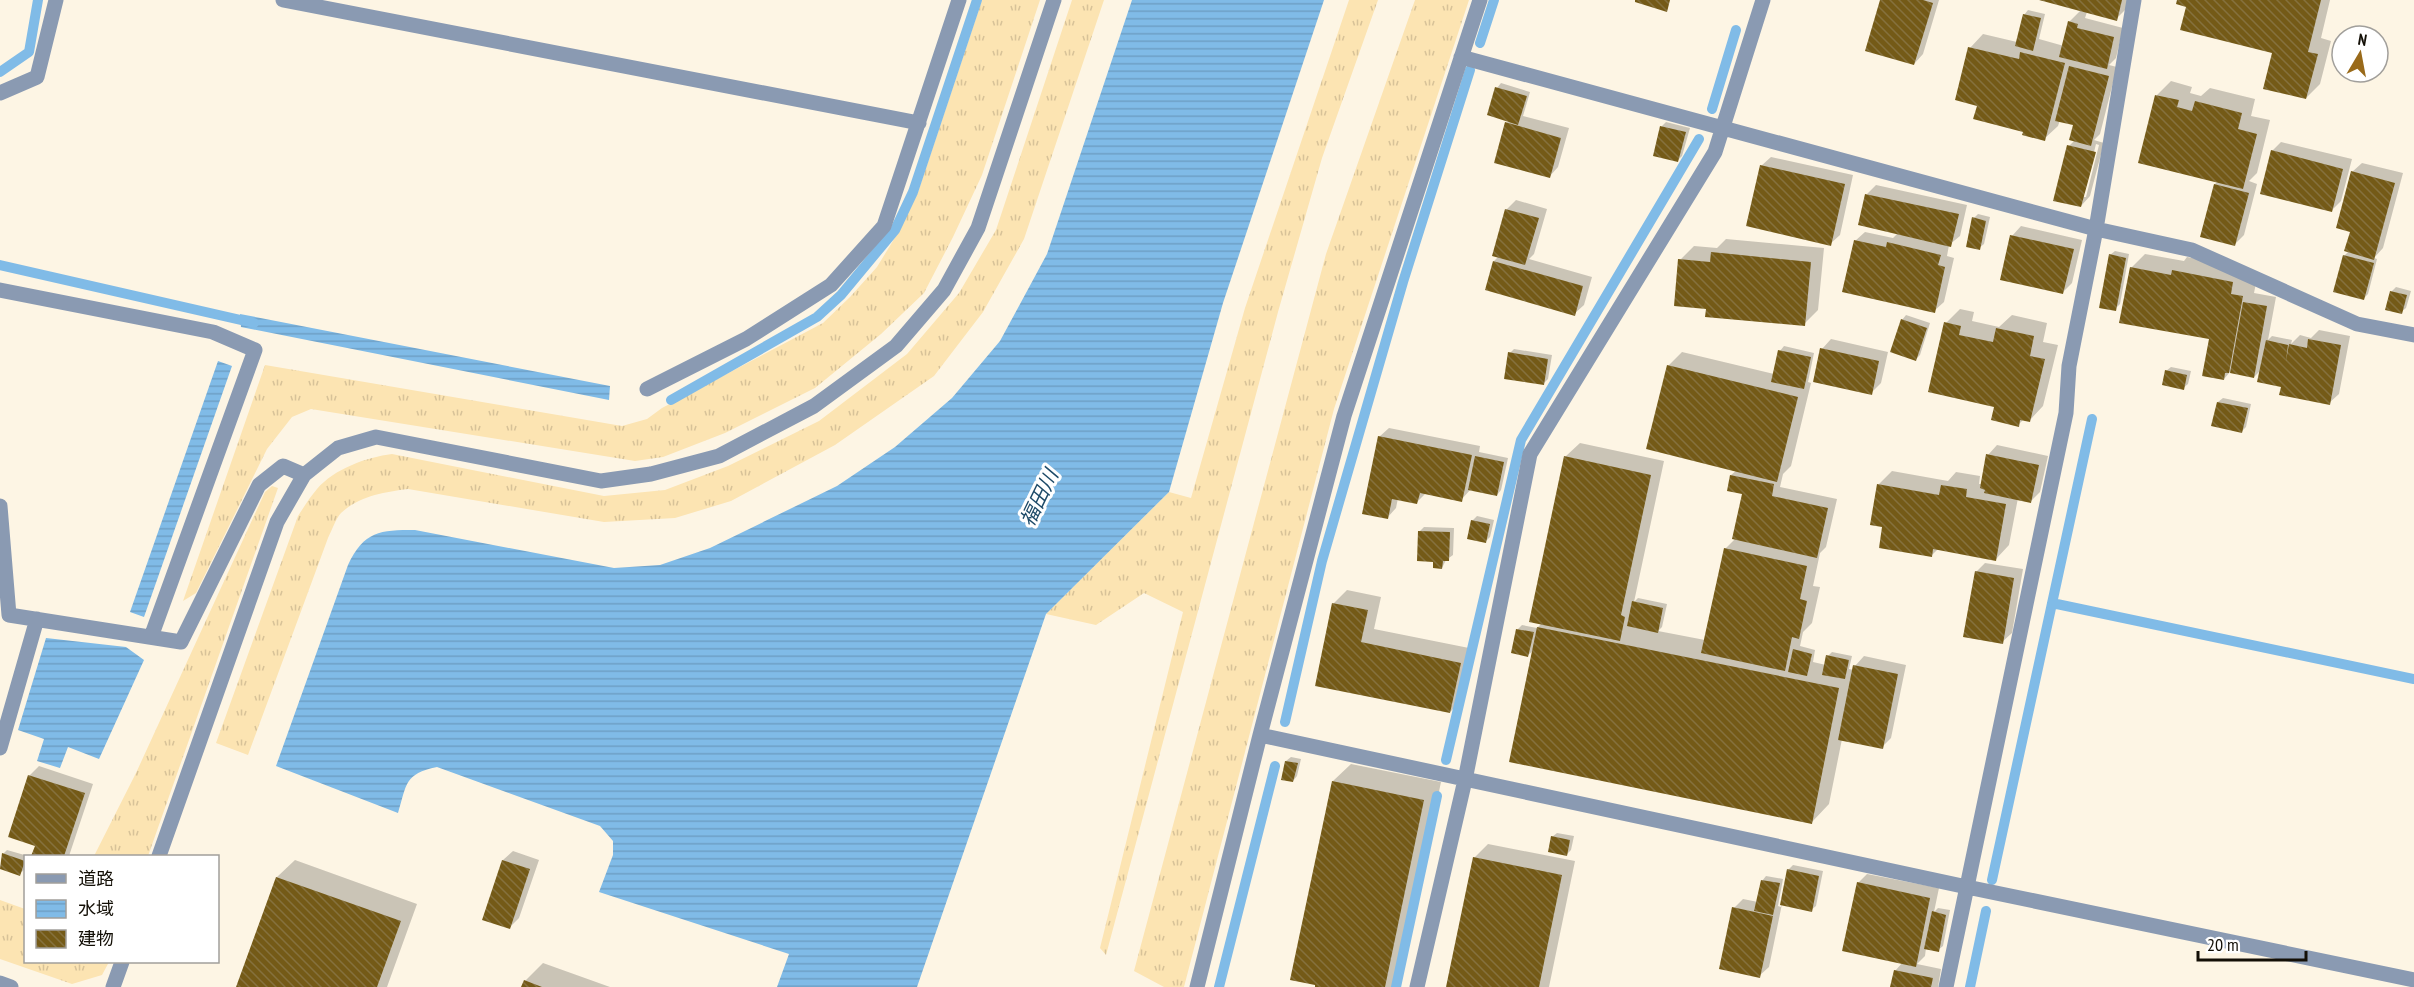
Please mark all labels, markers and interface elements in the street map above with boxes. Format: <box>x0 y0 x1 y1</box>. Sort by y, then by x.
north arrow <box>2330 24 2390 84</box>
text: N <box>2357 29 2369 50</box>
water label: 福田川 <box>1014 464 1065 531</box>
legend <box>24 855 219 963</box>
text: 道路 <box>78 867 114 890</box>
text: 水域 <box>78 897 114 920</box>
scale bar <box>2198 924 2306 962</box>
text: 建物 <box>78 927 114 950</box>
text: 20 m <box>2207 933 2239 956</box>

